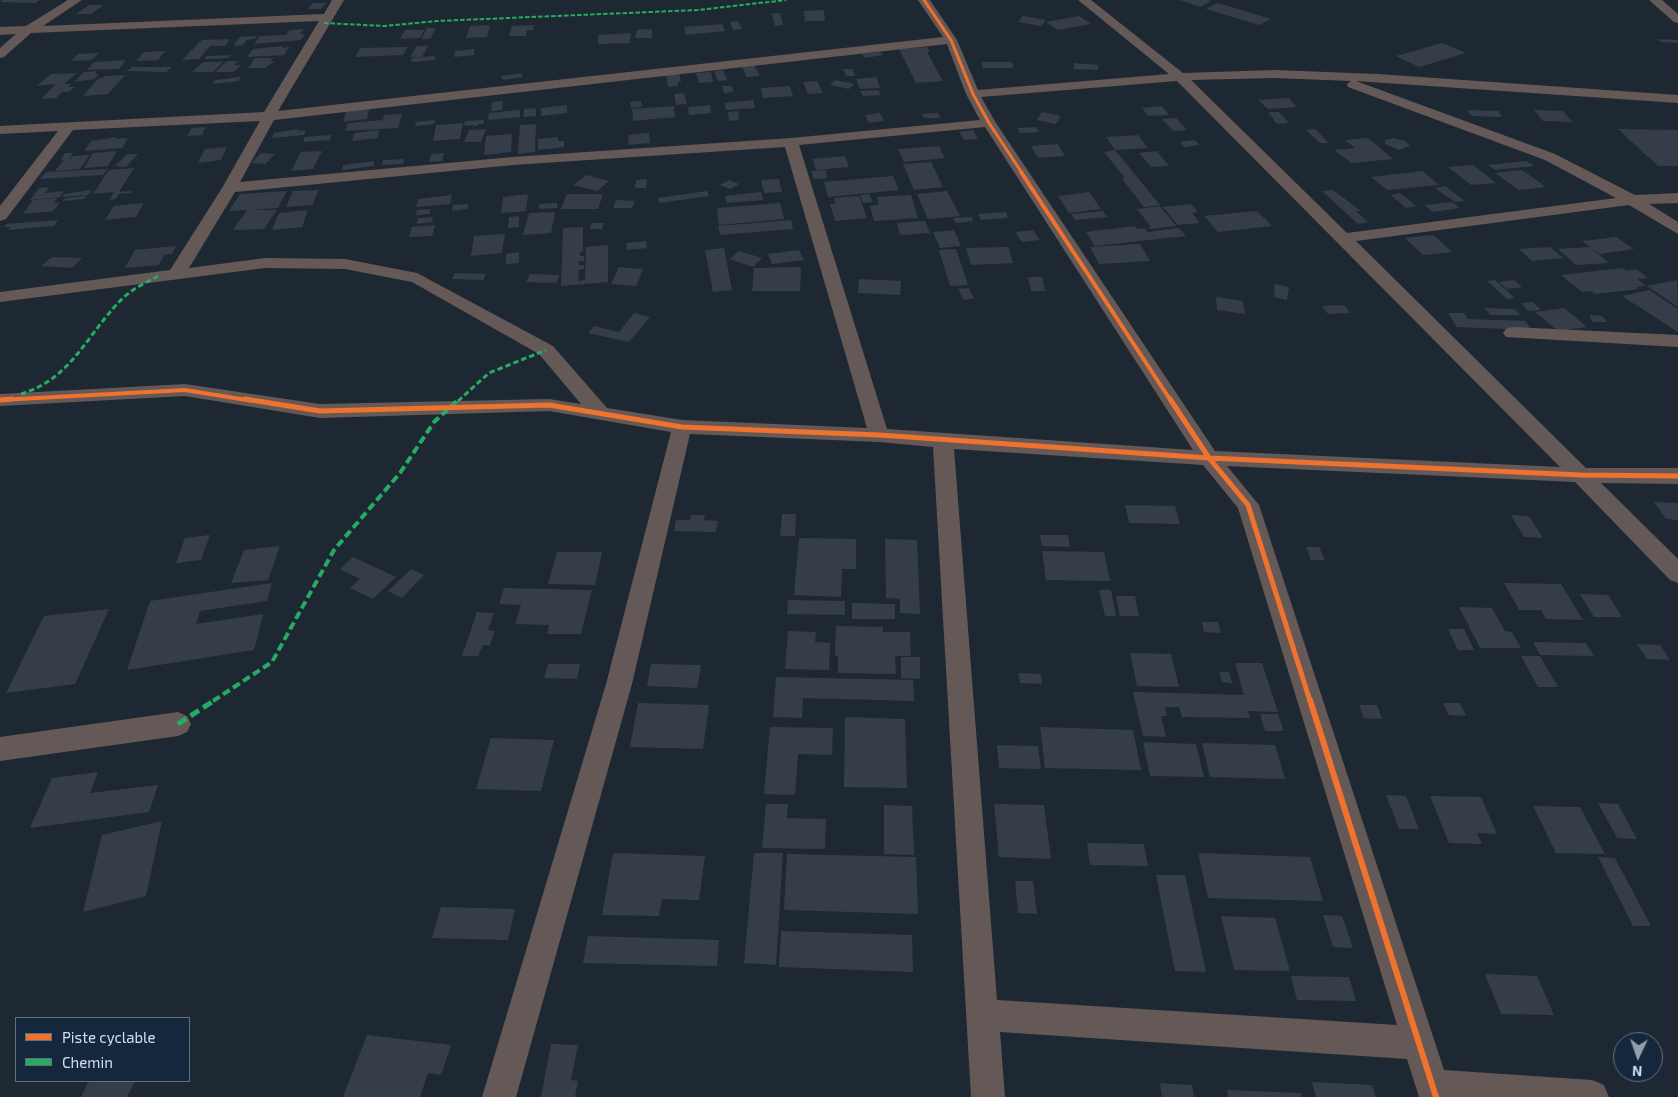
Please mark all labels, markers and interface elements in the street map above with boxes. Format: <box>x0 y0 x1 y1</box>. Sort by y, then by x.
legend <box>15 1017 190 1082</box>
text: Piste cyclable <box>62 1028 156 1046</box>
north arrow <box>1613 1032 1663 1082</box>
text: Chemin <box>62 1053 113 1071</box>
text: N <box>1632 1063 1643 1080</box>

